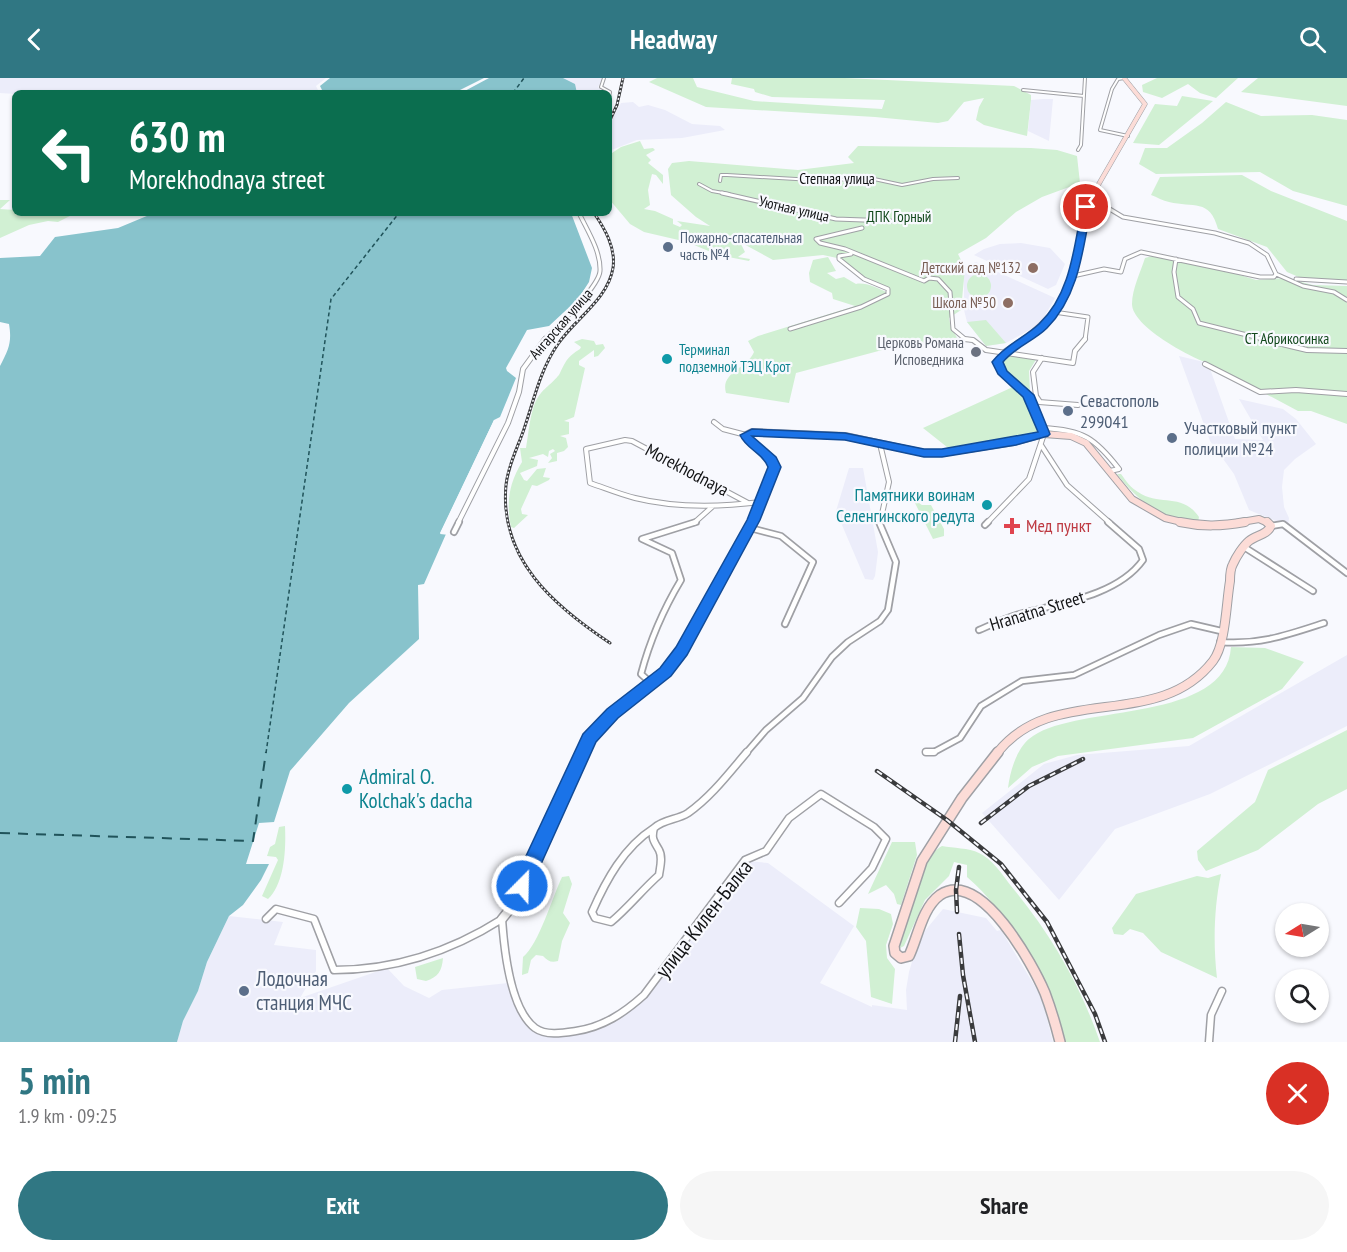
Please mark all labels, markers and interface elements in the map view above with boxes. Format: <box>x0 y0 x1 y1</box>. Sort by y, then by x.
text: Headway <box>630 22 717 56</box>
icon: back <box>18 23 51 56</box>
icon: search <box>1296 23 1329 56</box>
text: 630 m <box>129 109 226 164</box>
icon: left <box>30 114 108 192</box>
text: Morekhodnaya street <box>129 162 325 196</box>
street label: Степная улица <box>799 169 875 188</box>
pin <box>1060 181 1111 232</box>
icon: arrive <box>1069 190 1102 223</box>
street label: Уютная улица <box>757 191 831 226</box>
park label: ДПК Горный <box>867 207 931 226</box>
place label: Пожарно-спасательная часть №4 <box>680 228 802 264</box>
marker: Пожарно-спасательная часть №4 <box>661 240 675 254</box>
place label: Детский сад №132 <box>921 258 1021 277</box>
marker: Детский сад №132 <box>1026 261 1040 275</box>
street label: Ангарская улица <box>525 284 596 363</box>
place label: Школа №50 <box>932 293 996 312</box>
marker: Школа №50 <box>1001 296 1015 310</box>
park label: СТ Абрикосинка <box>1245 329 1329 348</box>
place label: Церковь Романа Исповедника <box>877 333 964 369</box>
place label: Терминал подземной ТЭЦ Крот <box>679 340 791 376</box>
marker: Церковь Романа Исповедника <box>969 345 983 359</box>
marker: Терминал подземной ТЭЦ Крот <box>660 352 674 366</box>
place label: Севастополь 299041 <box>1080 389 1159 433</box>
marker: Севастополь 299041 <box>1061 404 1075 418</box>
place label: Участковый пункт полиции №24 <box>1184 416 1297 460</box>
marker: Участковый пункт полиции №24 <box>1165 431 1179 445</box>
street label: Morekhodnaya <box>642 438 733 501</box>
place label: Памятники воинам Селенгинского редута <box>836 483 975 527</box>
marker: Памятники воинам Селенгинского редута <box>980 498 994 512</box>
place label: Мед пункт <box>1026 514 1092 537</box>
marker: Мед пункт <box>1003 517 1021 535</box>
street label: Hranatna Street <box>987 585 1087 636</box>
place label: Admiral O. Kolchak's dacha <box>359 763 473 814</box>
marker: Admiral O. Kolchak's dacha <box>340 782 354 796</box>
position arrow <box>490 854 554 918</box>
street label: улица Килен-Балка <box>649 854 758 983</box>
north arrow <box>1275 903 1329 957</box>
map controls <box>1275 903 1329 1023</box>
place label: Лодочная станция МЧС <box>255 965 352 1016</box>
button: search <box>1275 969 1329 1023</box>
marker: Лодочная станция МЧС <box>237 984 251 998</box>
text: 5 min <box>18 1057 91 1104</box>
button: close <box>1266 1062 1329 1125</box>
text: 1.9 km · 09:25 <box>18 1103 117 1129</box>
button: Exit <box>18 1171 668 1240</box>
button: Share <box>680 1171 1329 1240</box>

